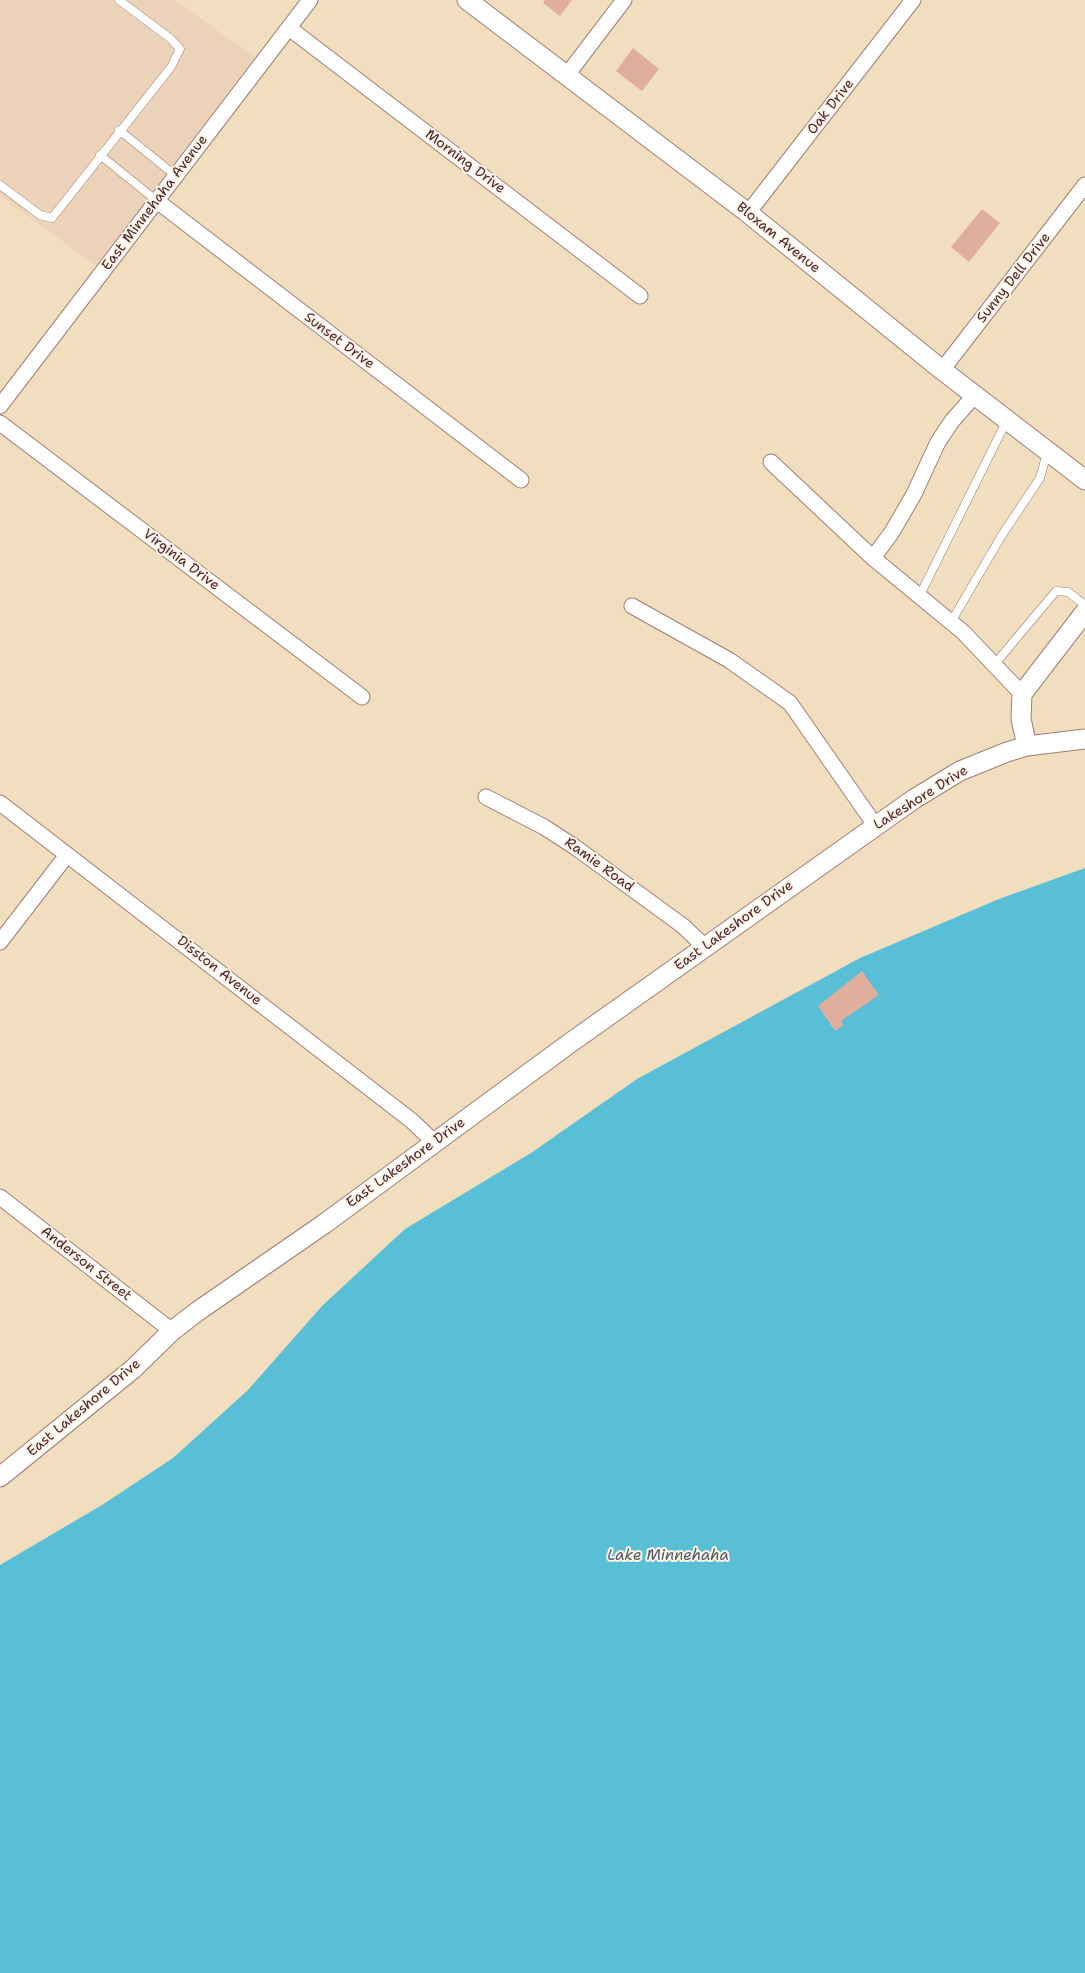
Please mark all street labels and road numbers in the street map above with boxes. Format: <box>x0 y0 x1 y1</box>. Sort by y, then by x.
street label: Oak Drive <box>804 76 858 138</box>
street label: Morning Drive <box>422 126 508 198</box>
street label: East Minnehaha Avenue <box>99 132 211 274</box>
street label: Bloxam Avenue <box>733 199 823 277</box>
street label: Sunny Dell Drive <box>974 230 1054 326</box>
street label: Sunset Drive <box>301 309 377 373</box>
street label: Virginia Drive <box>139 526 223 594</box>
street label: Lakeshore Drive <box>871 762 971 834</box>
street label: Ramie Road <box>561 834 637 896</box>
street label: East Lakeshore Drive <box>671 877 797 975</box>
street label: Disston Avenue <box>173 933 265 1009</box>
street label: East Lakeshore Drive <box>343 1114 469 1212</box>
street label: Anderson Street <box>37 1223 135 1305</box>
street label: East Lakeshore Drive <box>24 1356 144 1460</box>

